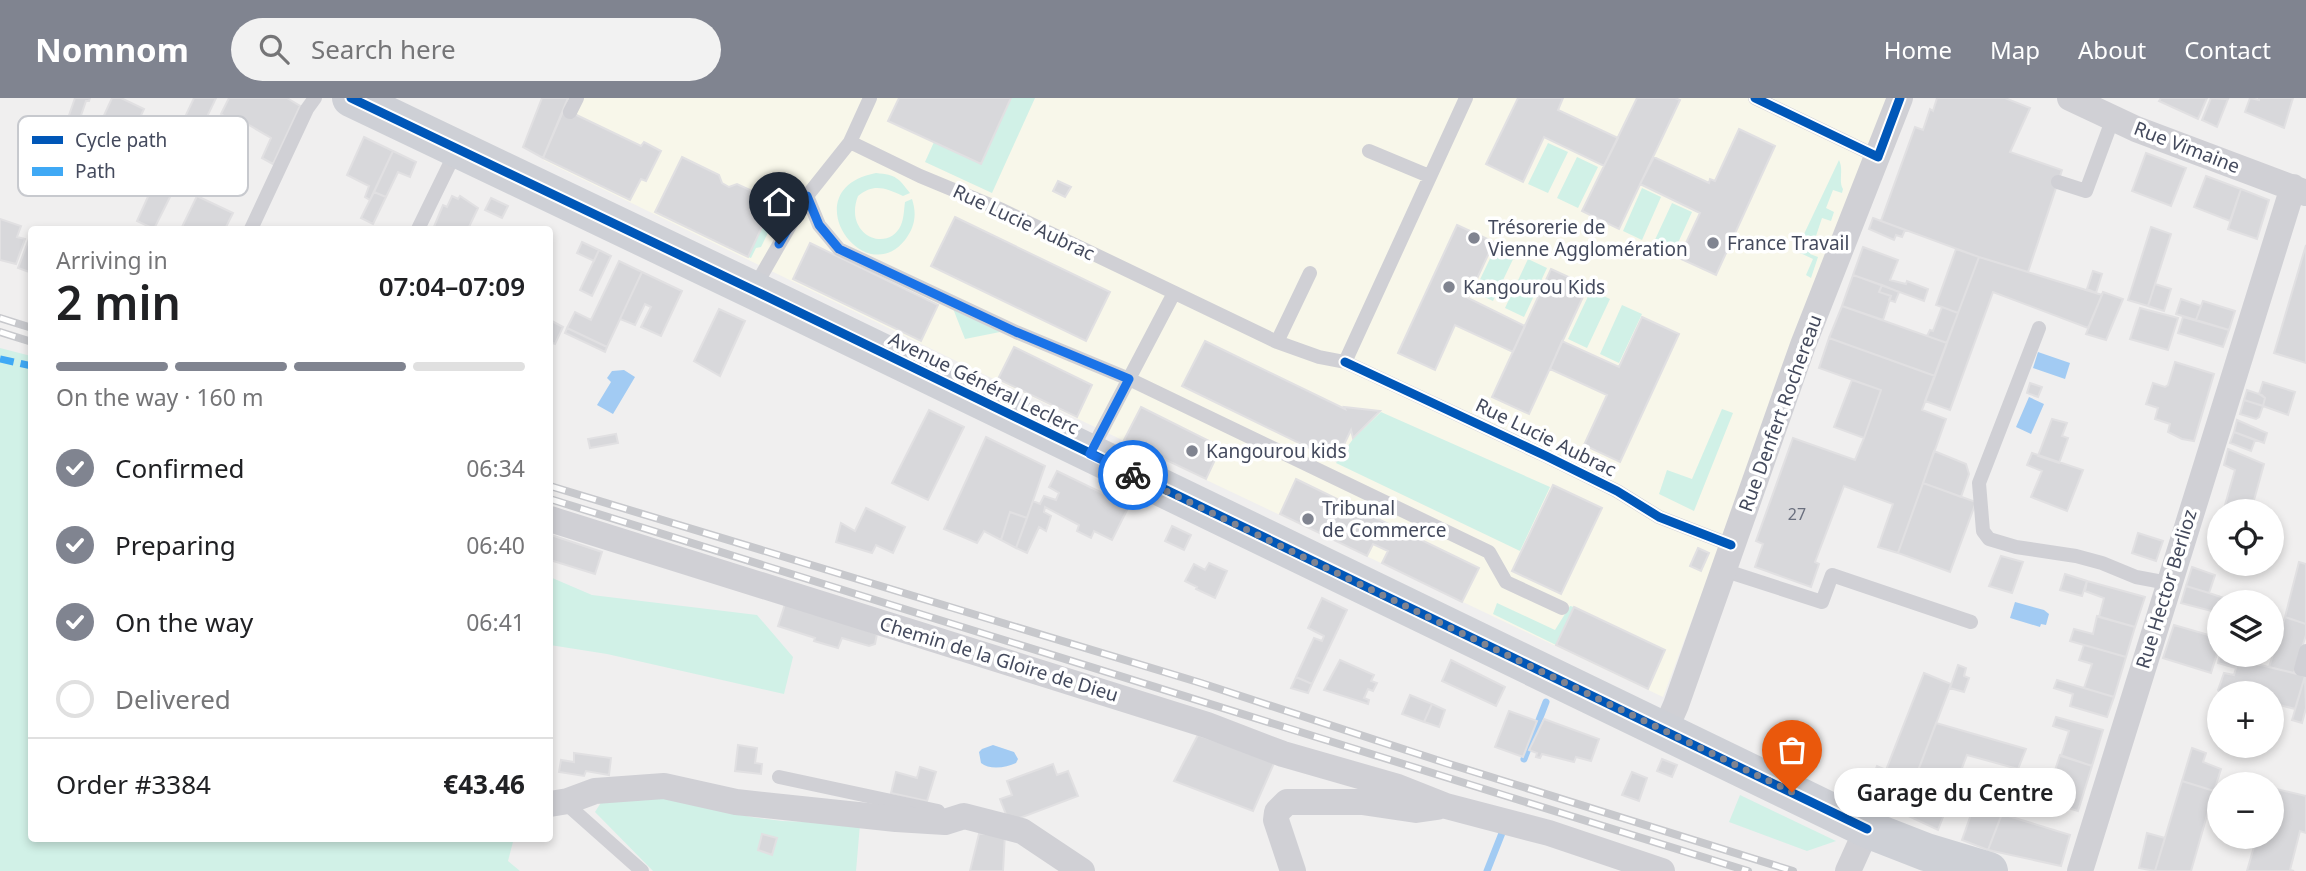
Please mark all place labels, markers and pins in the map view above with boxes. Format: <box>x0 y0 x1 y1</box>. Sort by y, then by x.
pin <box>749 172 809 244</box>
place label: Trésorerie de Vienne Agglomération <box>1488 214 1688 262</box>
marker: Trésorerie de Vienne Agglomération <box>1466 230 1482 246</box>
place label: France Travail <box>1727 230 1849 256</box>
marker: France Travail <box>1705 235 1721 251</box>
place label: Kangourou Kids <box>1463 274 1605 300</box>
marker: Kangourou Kids <box>1441 279 1457 295</box>
place label: Kangourou kids <box>1206 438 1347 464</box>
marker: Kangourou kids <box>1184 443 1200 459</box>
place label: Tribunal de Commerce <box>1322 495 1446 543</box>
marker: Tribunal de Commerce <box>1300 511 1316 527</box>
pin <box>1762 720 1822 792</box>
callout: Garage du Centre <box>1834 768 2076 816</box>

